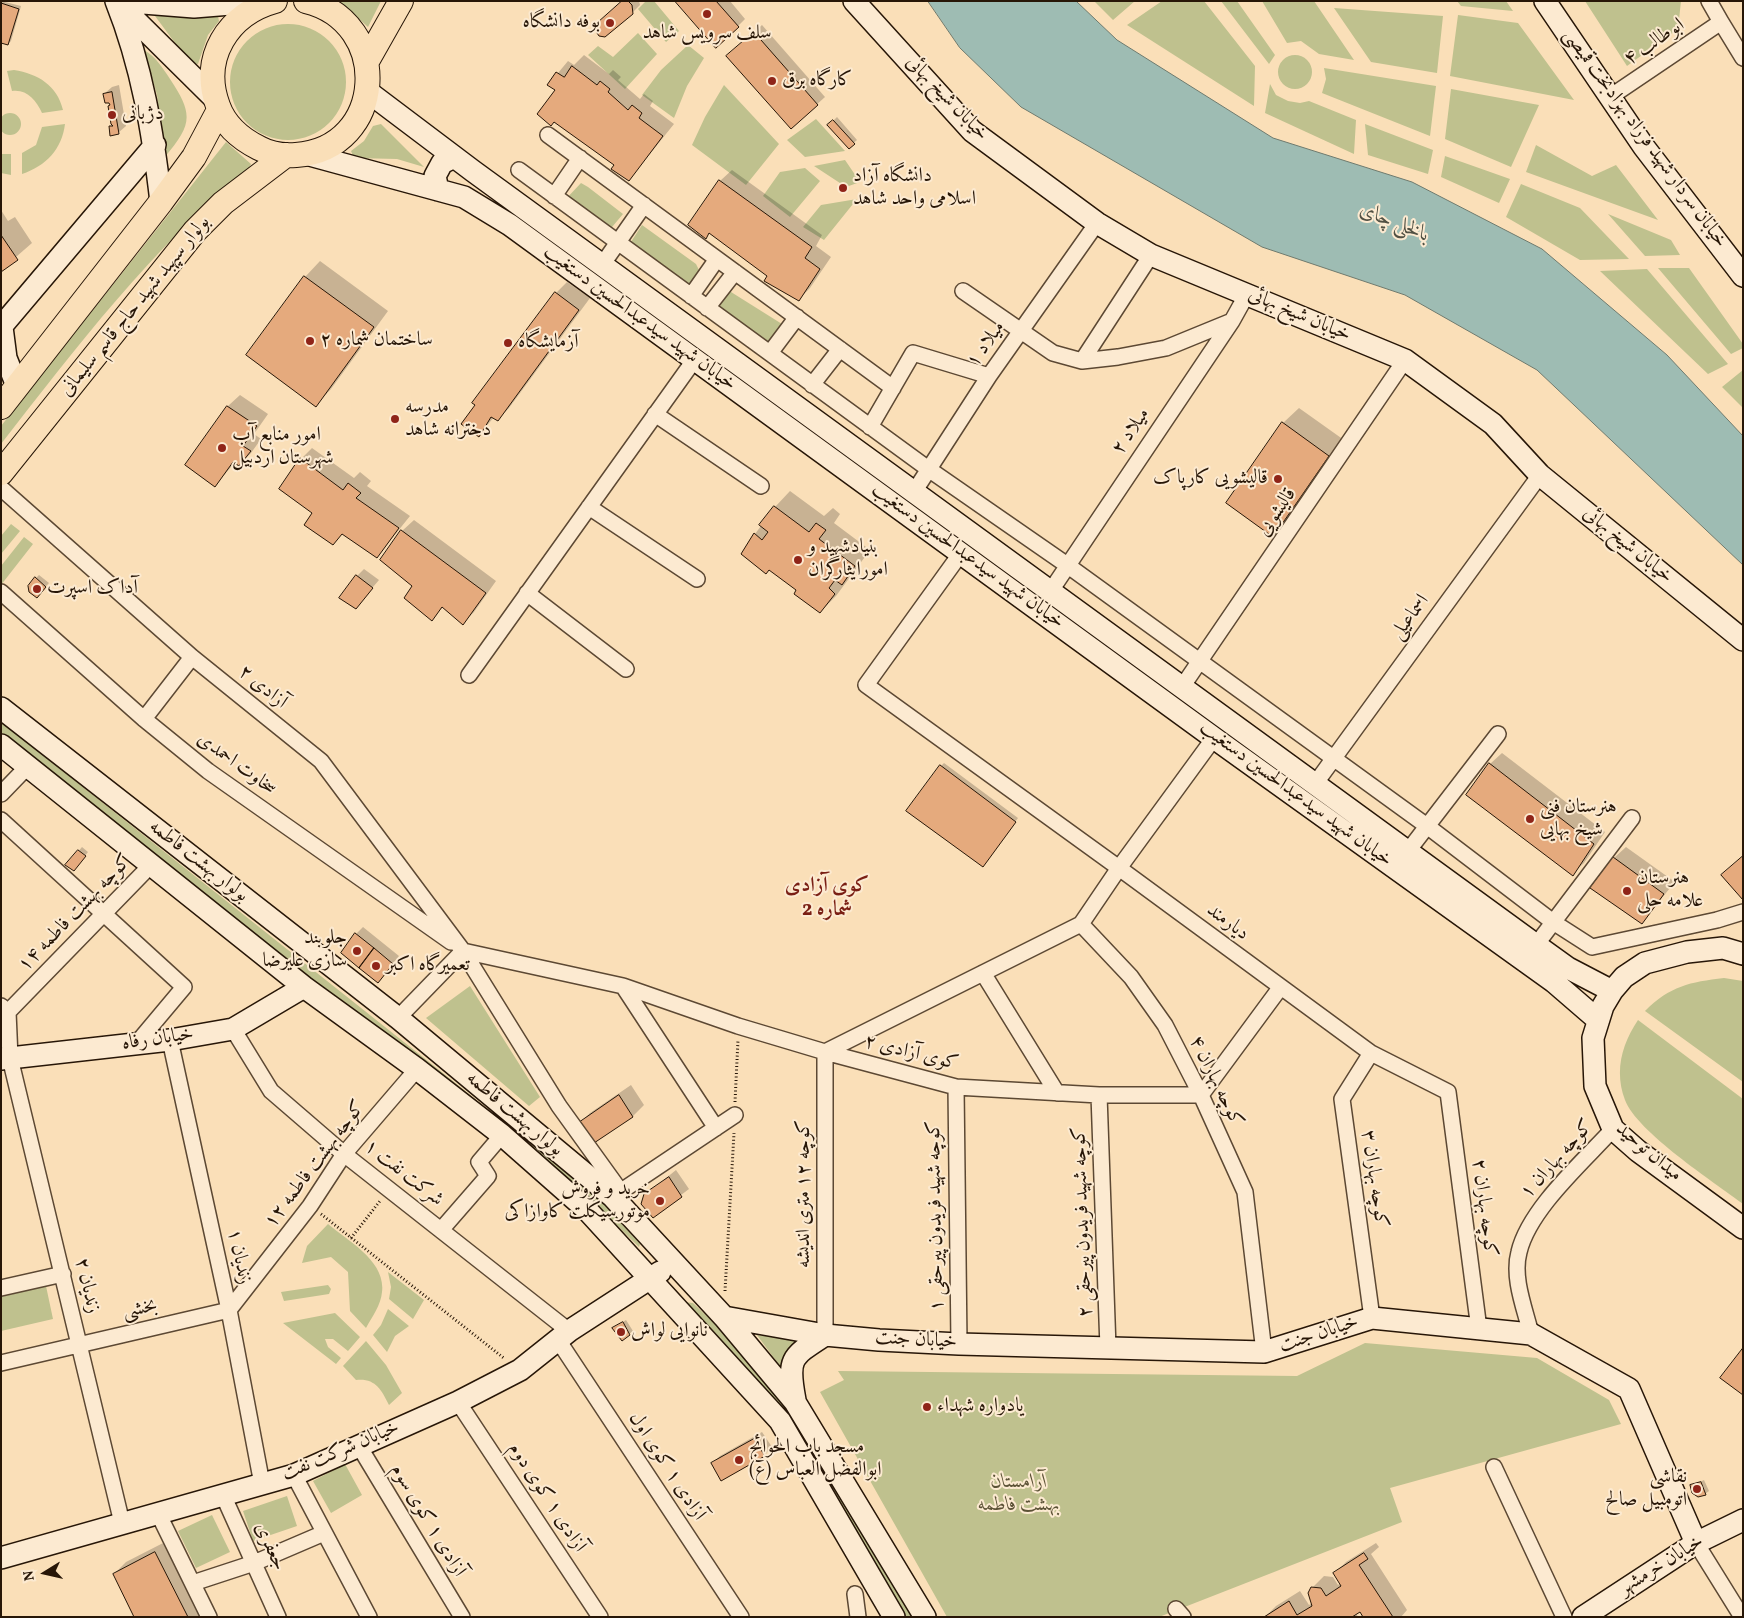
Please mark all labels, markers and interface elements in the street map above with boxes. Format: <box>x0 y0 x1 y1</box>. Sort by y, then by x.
marker: سلف سرویس شاهد <box>701 8 713 20</box>
place label: بوفه دانشگاه <box>523 11 600 35</box>
street label: ابوطالب ۴ <box>1620 14 1690 72</box>
marker: بوفه دانشگاه <box>604 17 616 29</box>
place label: سلف سرویس شاهد <box>643 22 771 46</box>
street label: خیابان سردار شهید فرزاد بهزاد‌بخت قمیصی <box>1556 25 1732 253</box>
street label: خیابان شیخ بهائی <box>899 51 993 147</box>
place label: کارگاه برق <box>782 69 853 93</box>
marker: کارگاه برق <box>766 75 778 87</box>
place label: دژبانی <box>122 103 164 127</box>
marker: دژبانی <box>106 109 118 121</box>
place label: دانشگاه آزاد اسلامی واحد شاهد <box>853 165 976 212</box>
marker: دانشگاه آزاد اسلامی واحد شاهد <box>837 182 849 194</box>
water label: بالخلی چای <box>1355 199 1433 249</box>
street label: بولوار سپهبد شهید حاج قاسم سلیمانی <box>56 212 216 402</box>
street label: خیابان شهید سیدعبدالحسین دستغیب <box>538 241 740 397</box>
street label: خیابان شیخ بهائی <box>1244 284 1354 348</box>
street label: میلاد ۱ <box>962 317 1012 373</box>
place label: ساختمان شماره ۲ <box>320 329 433 353</box>
place label: آزمایشگاه <box>518 331 579 355</box>
marker: ساختمان شماره ۲ <box>304 335 316 347</box>
marker: آزمایشگاه <box>502 337 514 349</box>
place label: مدرسه دخترانه شاهد <box>405 396 491 443</box>
street label: میلاد ۲ <box>1108 404 1156 460</box>
marker: مدرسه دخترانه شاهد <box>389 413 401 425</box>
place label: امور منابع آب شهرستان اردبیل <box>232 424 334 471</box>
marker: امور منابع آب شهرستان اردبیل <box>216 442 228 454</box>
place label: قالیشویی کارپاک <box>1153 467 1268 491</box>
marker: قالیشویی کارپاک <box>1272 473 1284 485</box>
street label: خیابان شهید سیدعبدالحسین دستغیب <box>866 479 1068 635</box>
street label: قالیشویی <box>1253 484 1303 542</box>
street label: خیابان شیخ بهائی <box>1577 502 1677 590</box>
place label: بنیادشهید و امورایثارگران <box>808 536 888 583</box>
marker: بنیادشهید و امورایثارگران <box>792 554 804 566</box>
place label: آداک اسپرت <box>47 577 138 601</box>
marker: آداک اسپرت <box>31 583 43 595</box>
street label: اسماعیلی <box>1386 590 1436 646</box>
street label: آزادی ۲ <box>232 661 292 715</box>
street label: خیابان شهید سیدعبدالحسین دستغیب <box>1194 717 1396 873</box>
street label: سخاوت احمدی <box>191 728 281 802</box>
place label: هنرستان فنی شیخ بهایی <box>1540 796 1617 843</box>
marker: هنرستان فنی شیخ بهایی <box>1524 813 1536 825</box>
street label: بولوار بهشت فاطمه <box>143 816 253 908</box>
street label: کوچه بهشت فاطمه ۱۴ <box>14 850 138 978</box>
place label: هنرستان علامه حلی <box>1637 867 1703 914</box>
district label: کوی آزادی شماره 2 <box>785 874 869 924</box>
marker: هنرستان علامه حلی <box>1621 885 1633 897</box>
street label: دیارمند <box>1201 899 1253 947</box>
place label: جلوبند سازی علیرضا <box>263 927 347 974</box>
marker: جلوبند سازی علیرضا <box>351 945 363 957</box>
place label: تعمیرگاه اکبر <box>386 954 470 978</box>
marker: تعمیرگاه اکبر <box>370 960 382 972</box>
street label: خیابان رفاه <box>121 1023 195 1057</box>
street label: کوی آزادی ۲ <box>862 1031 960 1077</box>
street label: کوچه بهاران ۴ <box>1183 1033 1247 1131</box>
street label: بولوار بهشت فاطمه <box>460 1067 568 1163</box>
street label: کوچه بهشت فاطمه ۱۲ <box>260 1096 372 1234</box>
street label: کوچه بهاران ۱ <box>1516 1115 1600 1205</box>
street label: میدان توحید <box>1610 1118 1686 1188</box>
street label: کوچه ۱۲ متری اندیشه <box>793 1120 817 1268</box>
street label: کوچه شهید فریدون پیرحقی ۱ <box>923 1120 951 1312</box>
street label: کوچه شهید فریدون پیرحقی ۲ <box>1069 1126 1099 1318</box>
street label: کوچه بهاران ۳ <box>1354 1129 1392 1229</box>
street label: شرکت نفت ۱ <box>358 1135 448 1213</box>
street label: کوچه بهاران ۲ <box>1465 1158 1501 1258</box>
place label: خرید و فروش موتورسیکلت کاوازاکی <box>505 1178 650 1225</box>
marker: خرید و فروش موتورسیکلت کاوازاکی <box>654 1195 666 1207</box>
street label: زندیان ۱ <box>220 1227 256 1287</box>
street label: زندیان ۲ <box>68 1256 104 1316</box>
street label: بخشی <box>120 1294 160 1326</box>
street label: خیابان جنت <box>1276 1311 1362 1359</box>
place label: نانوایی لواش <box>631 1320 708 1344</box>
marker: نانوایی لواش <box>615 1326 627 1338</box>
street label: خیابان جنت <box>874 1327 958 1355</box>
place label: یادواره شهداء <box>937 1395 1024 1419</box>
marker: یادواره شهداء <box>921 1401 933 1413</box>
street label: آزادی ۱ کوی اول <box>622 1408 710 1526</box>
street label: خیابان شرکت نفت <box>279 1416 403 1488</box>
place label: مسجد باب الحوائج ابوالفضل العباس (ع) <box>749 1436 882 1483</box>
street label: آزادی ۱ کوی دوم <box>502 1439 590 1557</box>
marker: مسجد باب الحوائج ابوالفضل العباس (ع) <box>733 1454 745 1466</box>
street label: آزادی ۱ کوی سوم <box>384 1460 470 1582</box>
place label: نقاشی اتومبیل صالح <box>1605 1466 1687 1513</box>
park label: آرامستان بهشت فاطمه <box>978 1471 1060 1518</box>
marker: نقاشی اتومبیل صالح <box>1691 1483 1703 1495</box>
street label: جعفری <box>248 1519 290 1575</box>
street label: خیابان خرمشهر <box>1615 1531 1709 1601</box>
north arrow <box>20 1548 70 1598</box>
text: N <box>19 1569 40 1582</box>

